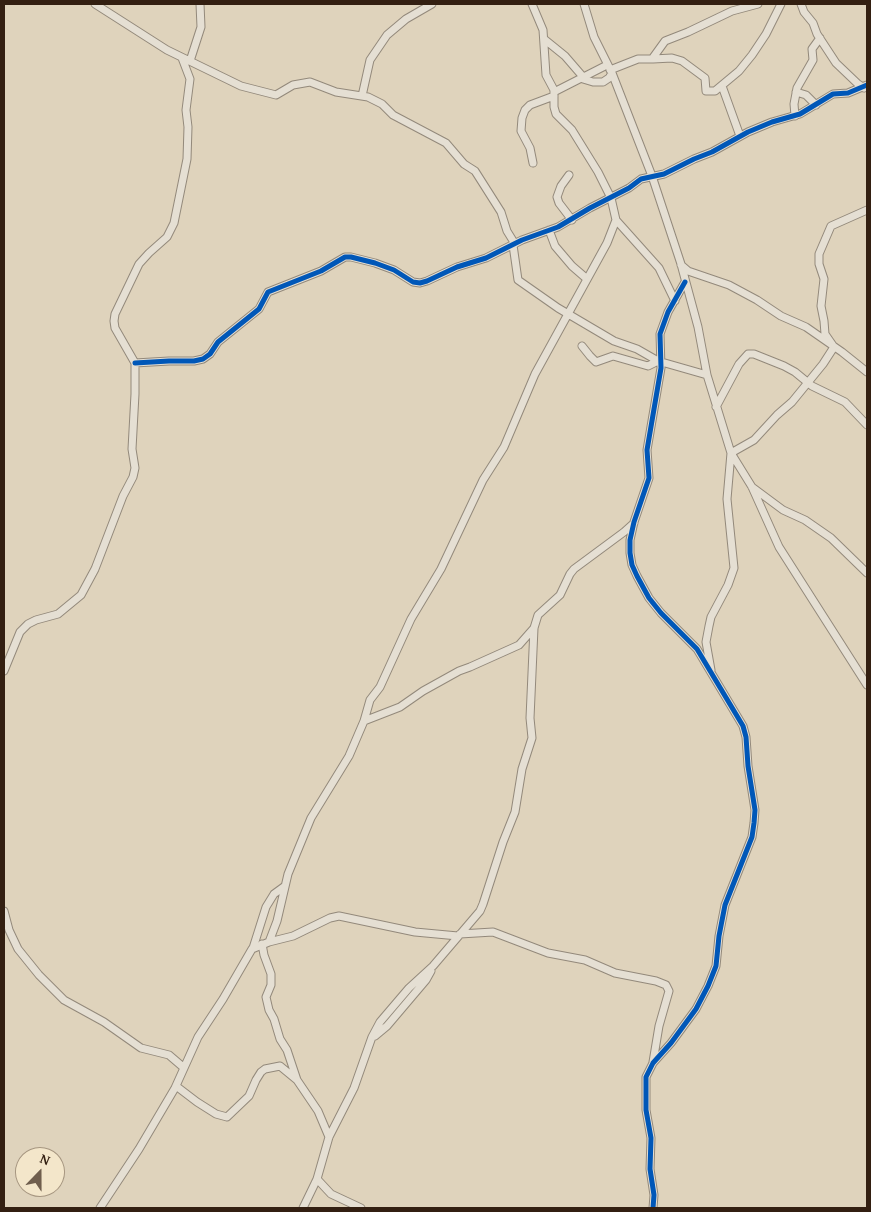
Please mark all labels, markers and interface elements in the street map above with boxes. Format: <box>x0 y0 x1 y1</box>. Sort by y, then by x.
north arrow <box>15 1147 65 1197</box>
text: N <box>37 1148 53 1170</box>

